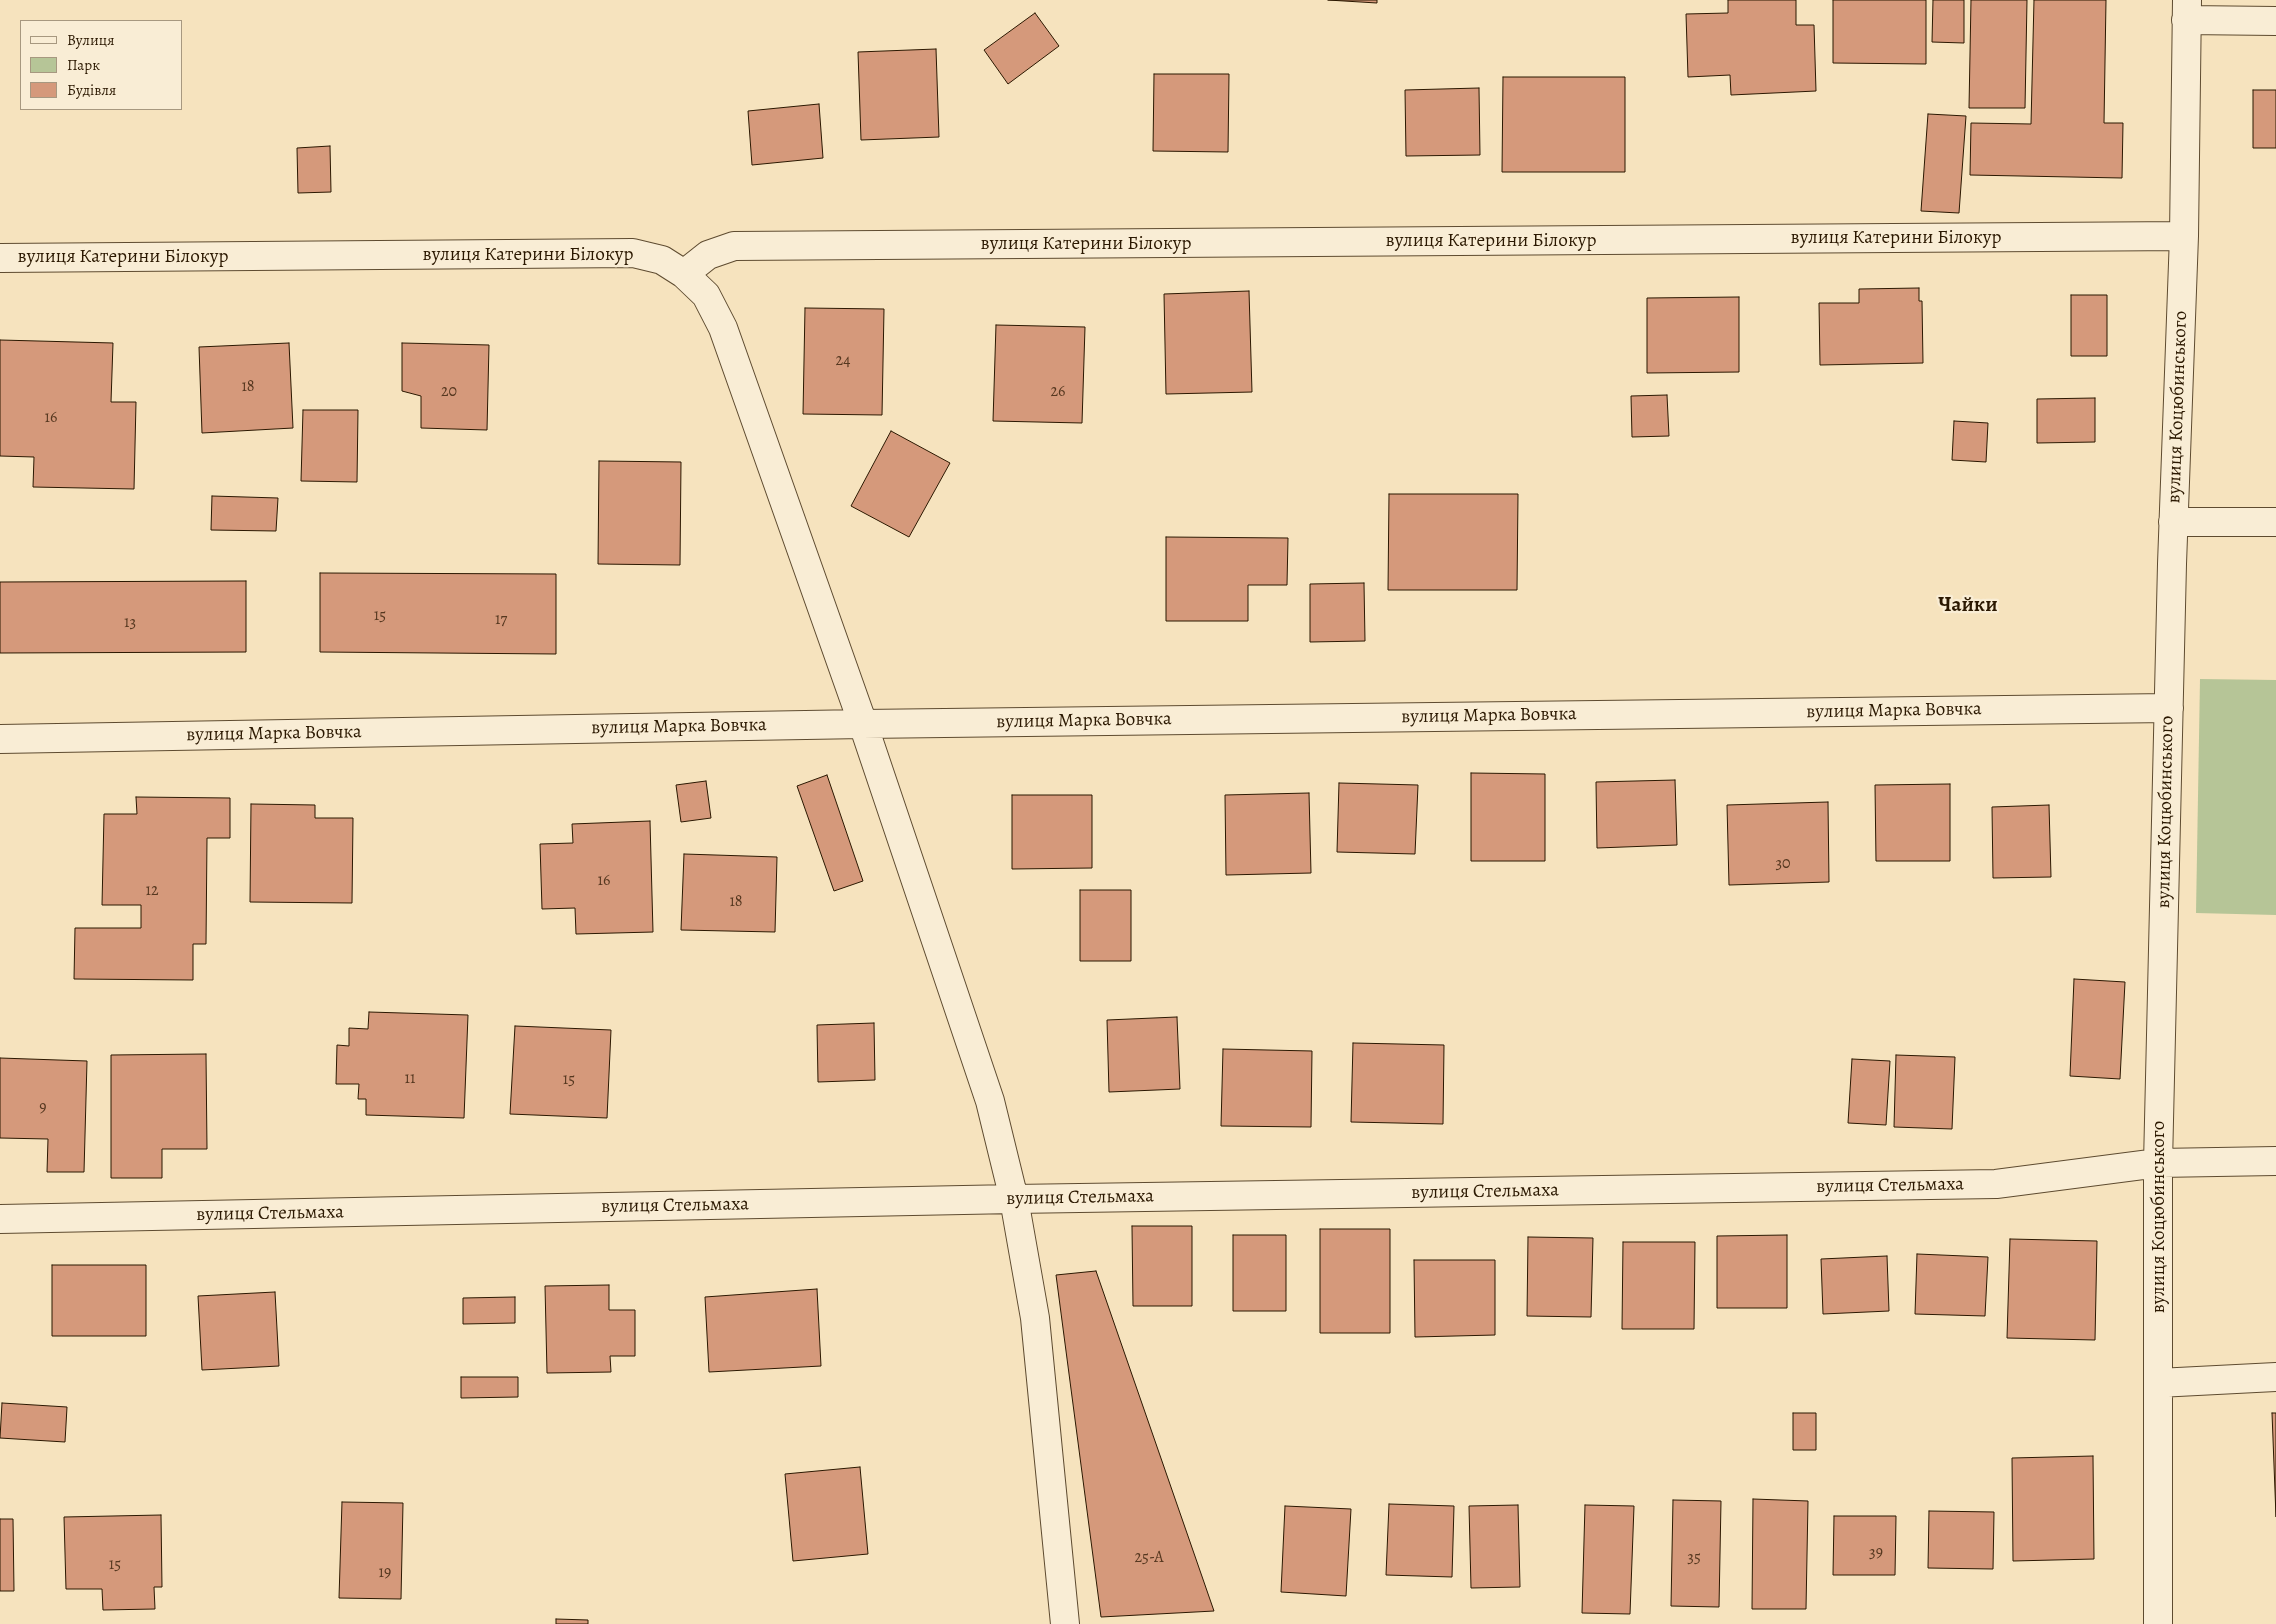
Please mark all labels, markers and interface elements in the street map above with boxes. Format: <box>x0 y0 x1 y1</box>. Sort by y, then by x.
legend <box>20 20 182 110</box>
text: Вулиця <box>67 30 114 50</box>
text: Парк <box>67 55 100 75</box>
text: Будівля <box>67 80 116 100</box>
street label: вулиця Катерини Білокур <box>1791 227 2001 249</box>
street label: вулиця Катерини Білокур <box>1386 230 1596 252</box>
street label: вулиця Катерини Білокур <box>981 233 1191 255</box>
street label: вулиця Катерини Білокур <box>423 244 633 266</box>
street label: вулиця Катерини Білокур <box>18 246 228 268</box>
street label: вулиця Коцюбинського <box>2163 310 2193 504</box>
house number: 24 <box>836 351 850 371</box>
house number: 18 <box>241 377 255 397</box>
house number: 20 <box>441 382 457 402</box>
house number: 26 <box>1051 382 1065 402</box>
house number: 16 <box>45 408 57 428</box>
district label: Чайки <box>1938 593 1998 619</box>
house number: 15 <box>374 606 386 626</box>
house number: 17 <box>495 610 507 630</box>
house number: 13 <box>124 613 136 633</box>
street label: вулиця Марка Вовчка <box>1806 698 1982 724</box>
street label: вулиця Марка Вовчка <box>1401 703 1577 729</box>
street label: вулиця Марка Вовчка <box>996 708 1172 734</box>
street label: вулиця Марка Вовчка <box>591 714 767 740</box>
street label: вулиця Коцюбинського <box>2153 715 2179 909</box>
street label: вулиця Марка Вовчка <box>186 721 362 747</box>
house number: 30 <box>1775 854 1791 874</box>
house number: 16 <box>598 871 610 891</box>
house number: 12 <box>145 881 159 901</box>
house number: 18 <box>729 892 743 912</box>
house number: 11 <box>405 1069 415 1089</box>
house number: 15 <box>563 1070 575 1090</box>
house number: 9 <box>39 1098 47 1118</box>
street label: вулиця Коцюбинського <box>2148 1121 2170 1313</box>
street label: вулиця Стельмаха <box>1816 1173 1964 1199</box>
street label: вулиця Стельмаха <box>1411 1179 1559 1205</box>
street label: вулиця Стельмаха <box>1006 1185 1154 1211</box>
street label: вулиця Стельмаха <box>601 1193 749 1219</box>
street label: вулиця Стельмаха <box>196 1201 344 1227</box>
house number: 39 <box>1869 1543 1883 1563</box>
house number: 25-А <box>1134 1548 1164 1568</box>
house number: 35 <box>1687 1548 1701 1568</box>
house number: 15 <box>109 1555 121 1575</box>
house number: 19 <box>379 1563 391 1583</box>

